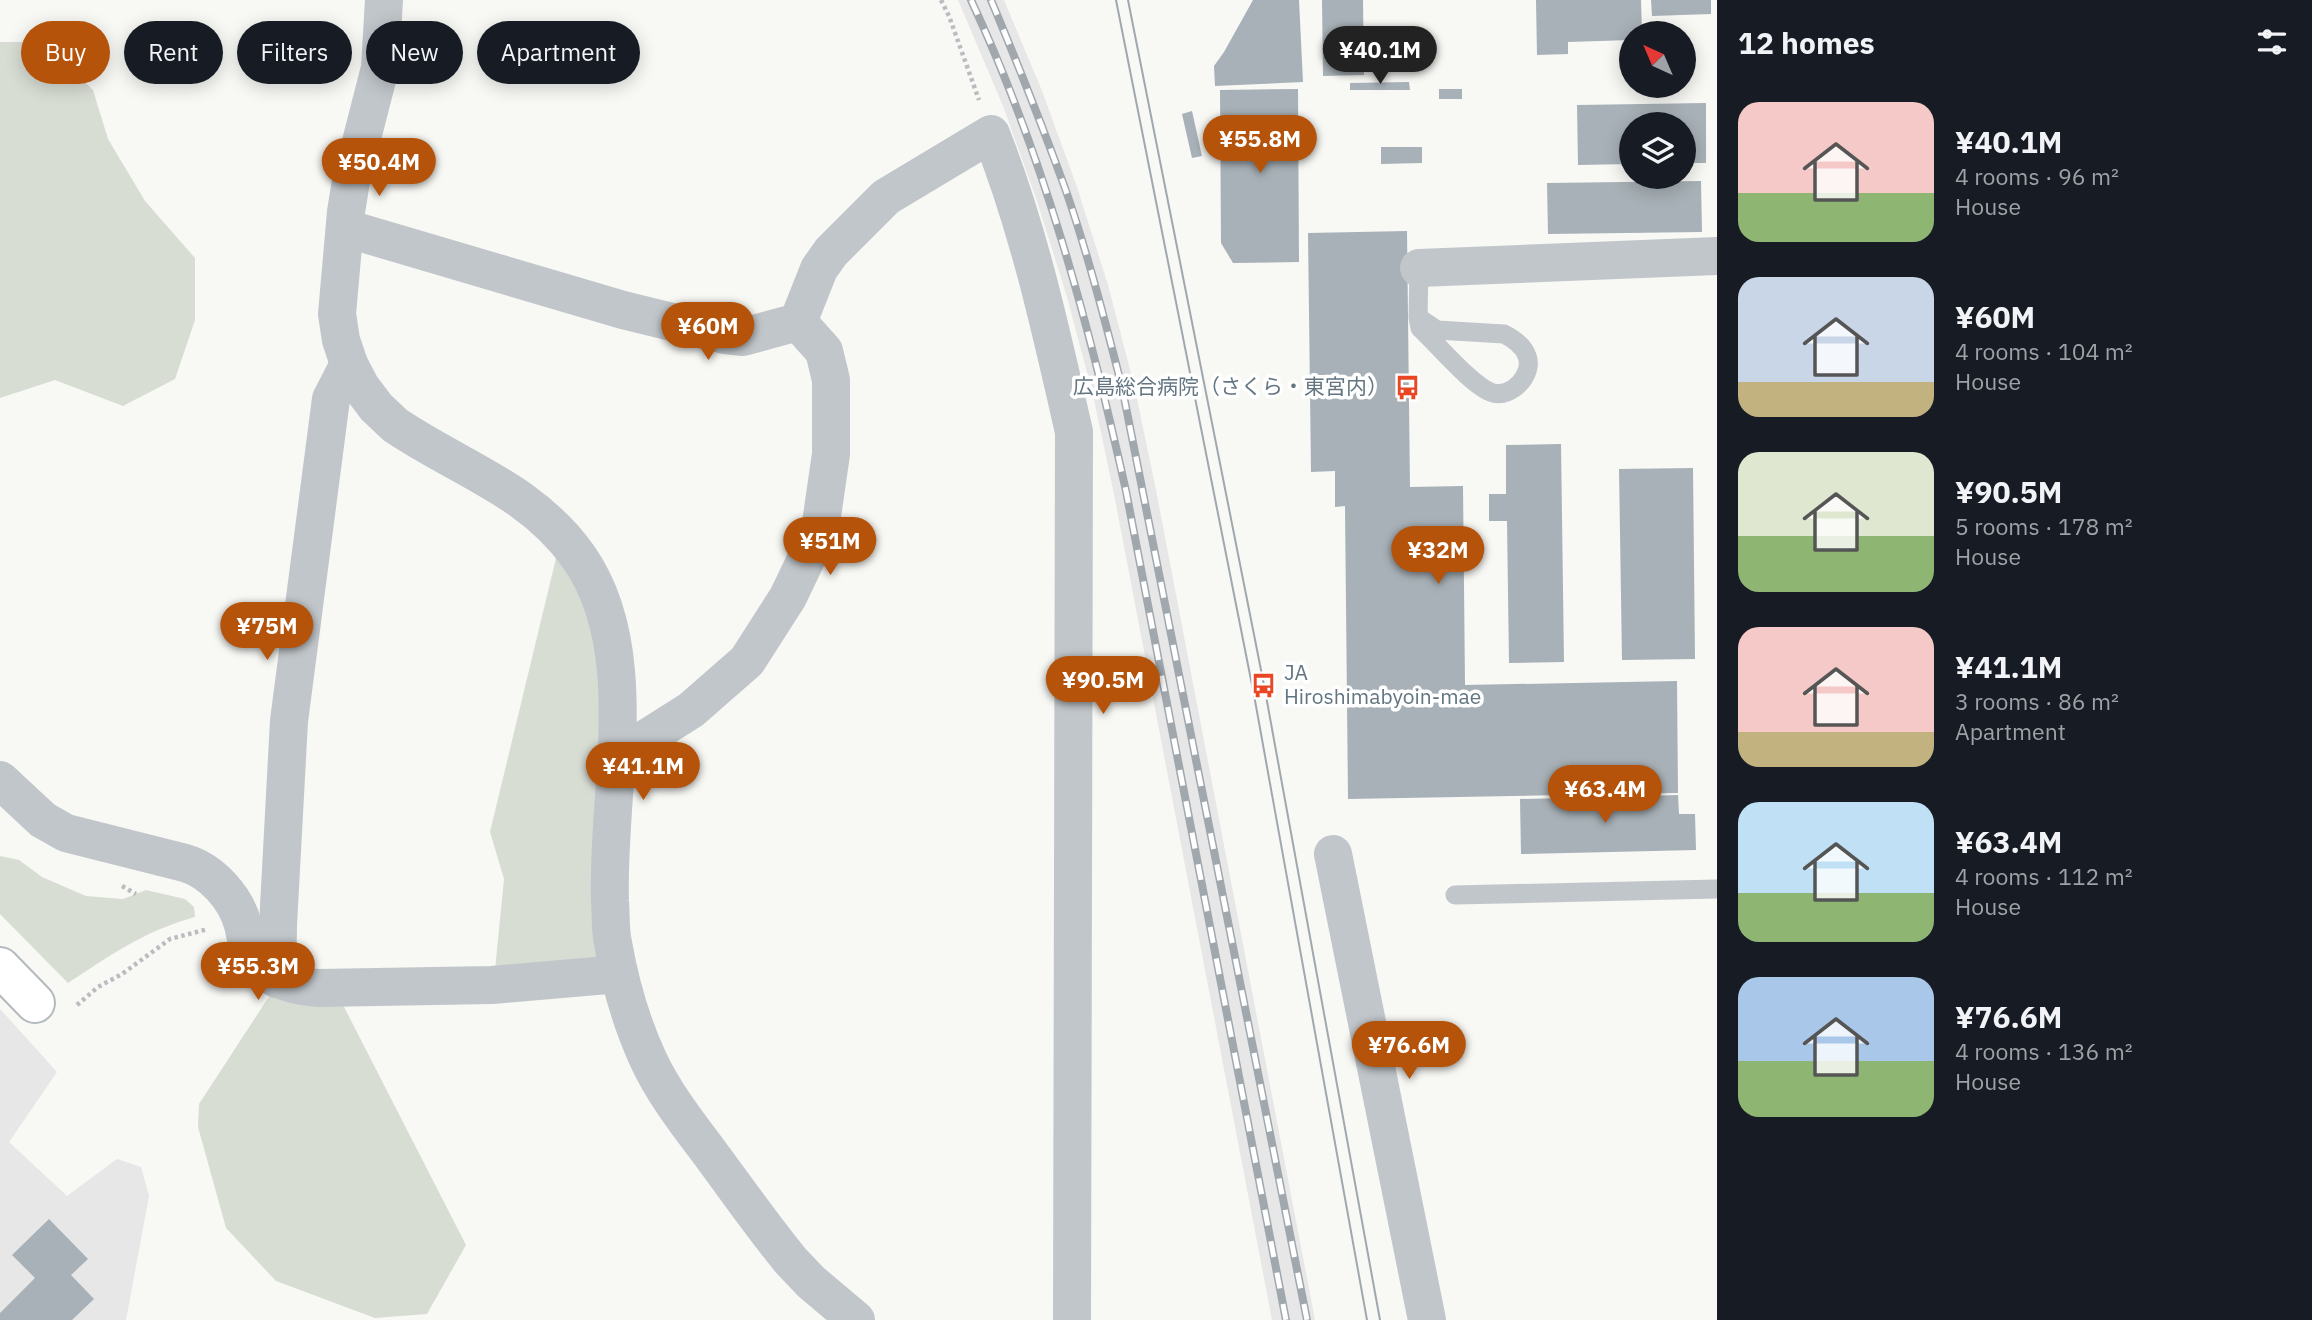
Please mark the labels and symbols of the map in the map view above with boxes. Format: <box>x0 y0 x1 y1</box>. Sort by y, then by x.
north arrow <box>1619 21 1696 98</box>
pin: ¥40.1M <box>1323 27 1437 86</box>
pin: ¥55.8M <box>1203 116 1317 175</box>
pin: ¥50.4M <box>322 138 436 198</box>
pin: ¥60M <box>667 302 749 362</box>
place label: 広島総合病院（さくら・東宮内） <box>1073 372 1388 400</box>
bus stop icon: 広島総合病院（さくら・東宮内） <box>1394 373 1422 401</box>
pin: ¥51M <box>789 518 871 577</box>
pin: ¥32M <box>1397 526 1479 586</box>
pin: ¥75M <box>226 602 308 662</box>
pin: ¥90.5M <box>1046 656 1160 716</box>
place label: JA Hiroshimabyoin-mae <box>1284 658 1481 710</box>
bus stop icon: JA Hiroshimabyoin-mae <box>1250 671 1278 699</box>
pin: ¥41.1M <box>586 742 700 802</box>
pin: ¥63.4M <box>1548 766 1662 825</box>
pin: ¥55.3M <box>201 942 315 1002</box>
pin: ¥76.6M <box>1352 1021 1466 1081</box>

